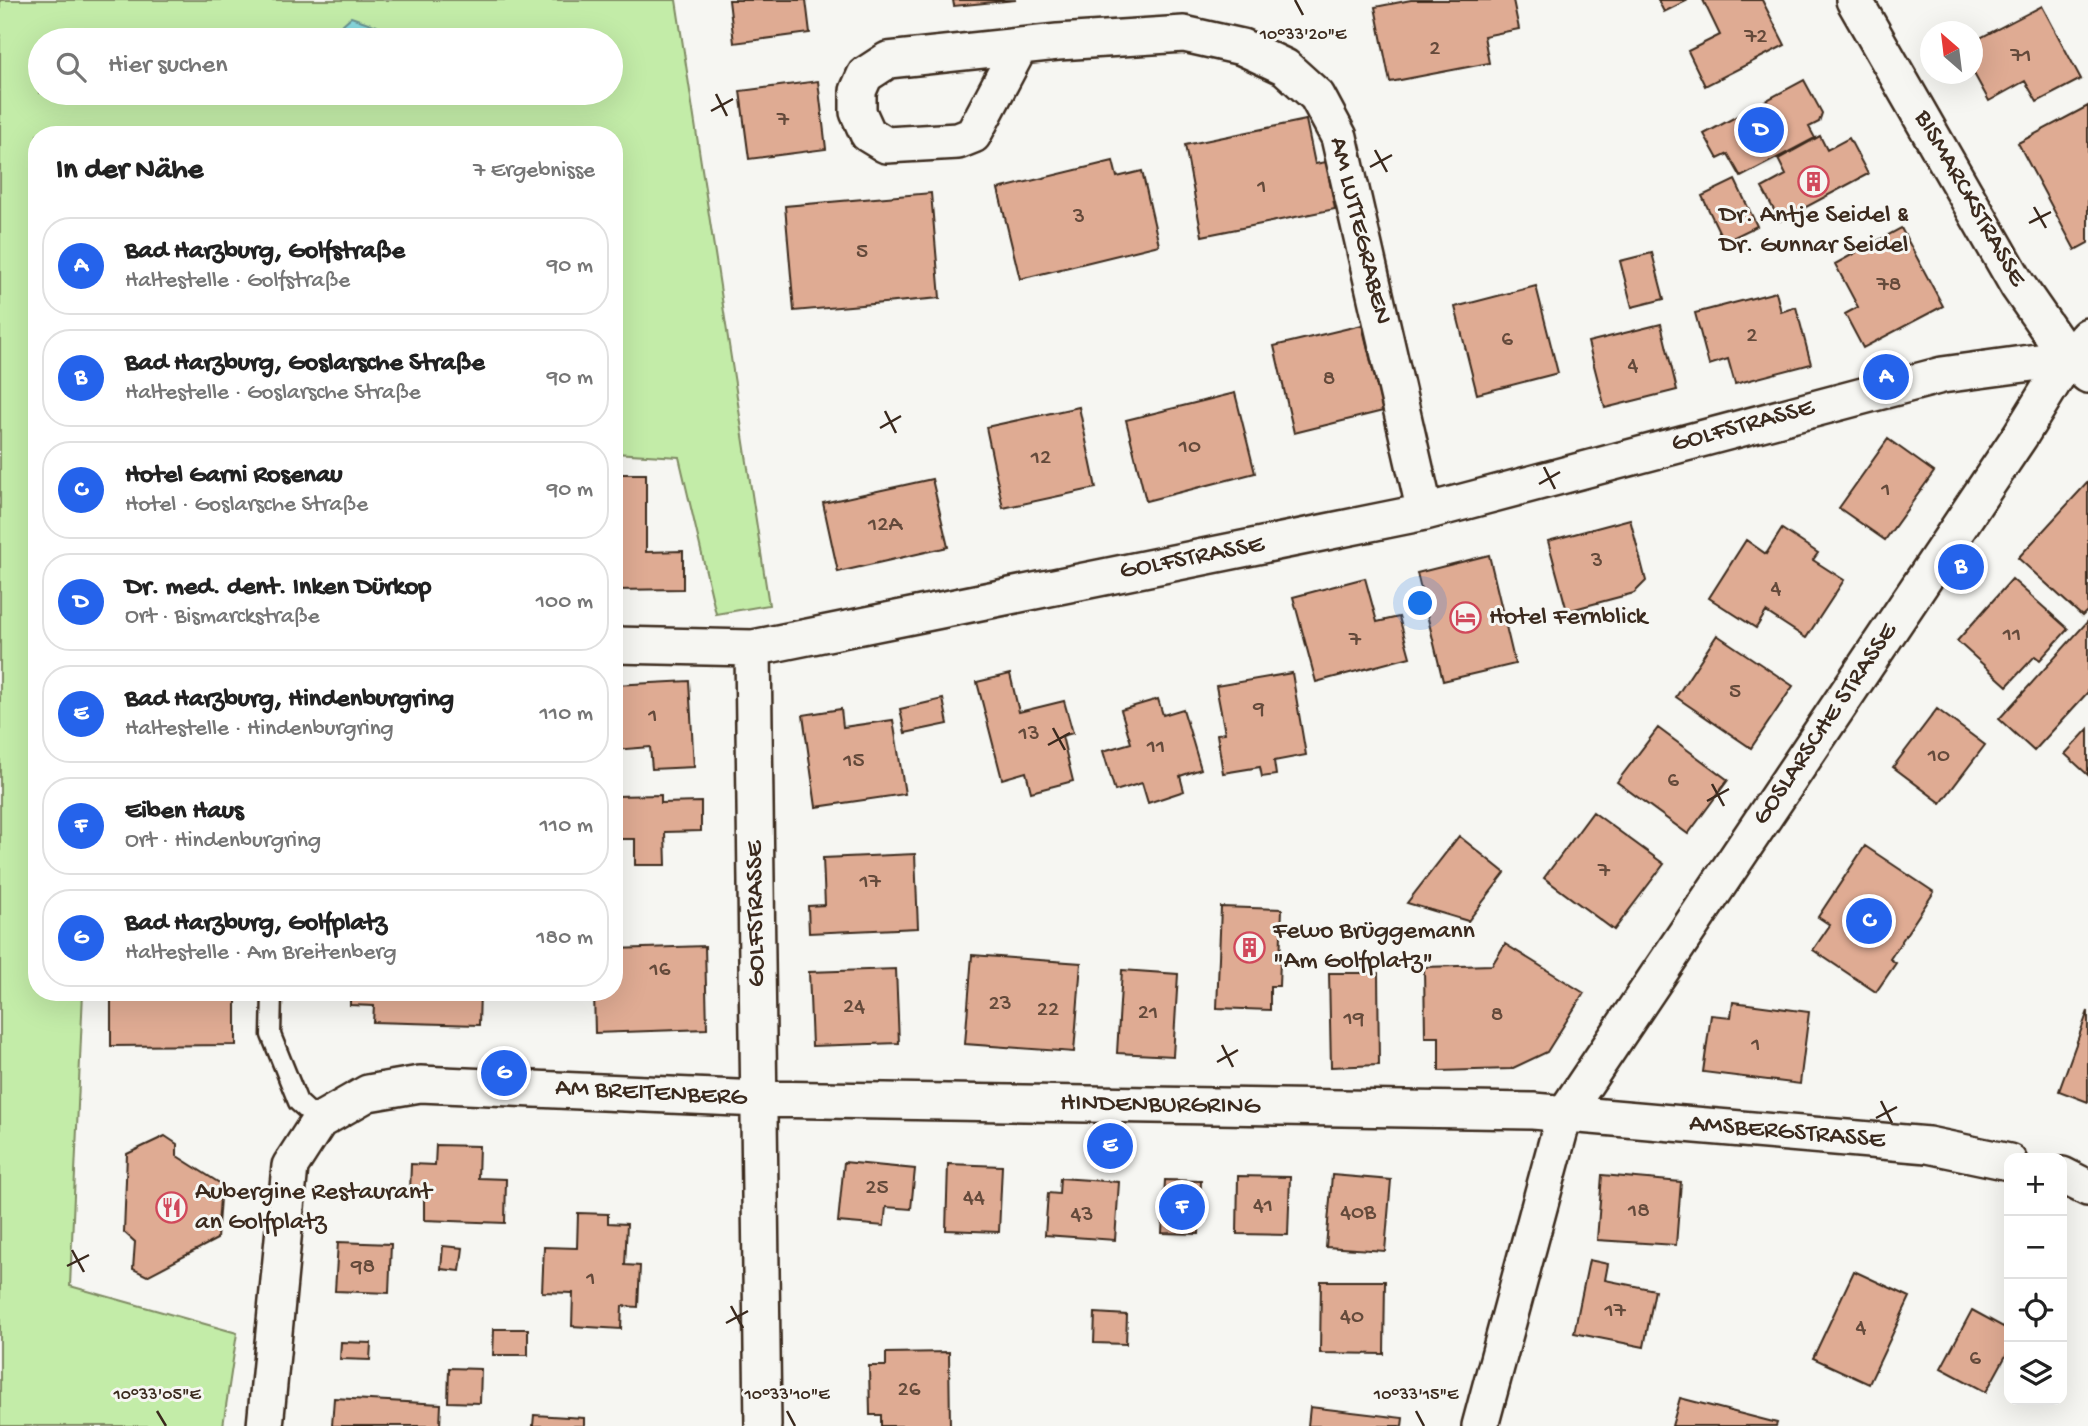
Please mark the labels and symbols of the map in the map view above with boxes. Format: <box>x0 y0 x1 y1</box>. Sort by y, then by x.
north arrow <box>1920 21 1983 84</box>
house number: 72 <box>1743 24 1768 51</box>
text: 10°33'20"E <box>1259 25 1347 46</box>
house number: 2 <box>1429 36 1441 63</box>
house number: 71 <box>2009 43 2032 70</box>
pin: D <box>1738 104 1784 156</box>
street label: BISMARCKSTRASSE <box>1905 104 2032 293</box>
house number: 7 <box>776 107 790 134</box>
street label: AM LUTTEGRABEN <box>1321 134 1397 328</box>
building icon: Dr. Antje Seidel & Dr. Gunnar Seidel <box>1797 164 1831 198</box>
house number: 1 <box>1256 174 1267 201</box>
place label: Dr. Antje Seidel & Dr. Gunnar Seidel <box>1717 201 1909 262</box>
house number: 3 <box>1072 204 1085 231</box>
house number: 5 <box>856 239 868 266</box>
house number: 78 <box>1876 272 1901 299</box>
house number: 2 <box>1746 323 1758 350</box>
house number: 6 <box>1501 327 1513 354</box>
pin: A <box>1863 351 1909 403</box>
house number: 4 <box>1628 353 1639 380</box>
house number: 8 <box>1323 366 1335 393</box>
street label: GOLFSTRASSE <box>1668 393 1818 461</box>
house number: 10 <box>1178 434 1201 461</box>
house number: 12 <box>1030 445 1051 472</box>
house number: 1 <box>1880 477 1891 504</box>
house number: 12A <box>867 512 903 539</box>
street label: GOLFSTRASSE <box>1117 530 1268 588</box>
pin: B <box>1938 541 1984 593</box>
house number: 3 <box>1590 548 1603 575</box>
house number: 4 <box>1771 576 1782 603</box>
your location <box>1403 586 1437 620</box>
hotel icon: Hotel Fernblick <box>1449 601 1483 635</box>
place label: Hotel Fernblick <box>1489 603 1649 634</box>
street label: GOSLARSCHE STRASSE <box>1747 617 1906 832</box>
house number: 11 <box>2002 622 2021 649</box>
house number: 7 <box>1348 627 1362 654</box>
house number: 5 <box>1729 679 1741 706</box>
house number: 9 <box>1252 696 1265 723</box>
house number: 1 <box>647 703 658 730</box>
house number: 13 <box>1017 721 1040 748</box>
house number: 11 <box>1146 734 1165 761</box>
house number: 10 <box>1927 743 1950 770</box>
house number: 15 <box>842 748 865 775</box>
house number: 6 <box>1667 768 1679 795</box>
street label: GOLFSTRASSE <box>740 840 774 987</box>
house number: 7 <box>1597 858 1611 885</box>
house number: 17 <box>858 869 882 896</box>
pin: C <box>1846 895 1892 947</box>
place label: Fewo Brüggemann "Am Golfplatz" <box>1272 917 1475 978</box>
building icon: Fewo Brüggemann "Am Golfplatz" <box>1233 930 1267 964</box>
house number: 16 <box>649 957 671 984</box>
house number: 23 <box>988 991 1012 1018</box>
house number: 24 <box>843 994 865 1021</box>
house number: 22 <box>1037 997 1059 1024</box>
house number: 21 <box>1138 1000 1158 1027</box>
house number: 8 <box>1491 1002 1503 1029</box>
house number: 19 <box>1343 1006 1365 1033</box>
house number: 1 <box>1750 1032 1761 1059</box>
pin: G <box>481 1047 527 1099</box>
street label: AM BREITENBERG <box>555 1074 749 1115</box>
street label: HINDENBURGRING <box>1060 1089 1262 1123</box>
street label: AMSBERGSTRASSE <box>1688 1109 1887 1157</box>
pin: E <box>1087 1120 1133 1172</box>
house number: 25 <box>865 1175 889 1202</box>
place label: Aubergine Restaurant an Golfplatz <box>195 1178 434 1239</box>
pin: F <box>1159 1181 1205 1233</box>
house number: 44 <box>963 1185 985 1212</box>
restaurant icon: Aubergine Restaurant an Golfplatz <box>155 1191 189 1225</box>
house number: 41 <box>1253 1193 1273 1220</box>
house number: 18 <box>1627 1198 1650 1225</box>
house number: 40B <box>1340 1200 1377 1227</box>
house number: 43 <box>1071 1202 1093 1229</box>
house number: 98 <box>350 1254 375 1281</box>
house number: 1 <box>585 1266 596 1293</box>
house number: 17 <box>1603 1298 1627 1325</box>
house number: 40 <box>1340 1304 1364 1331</box>
house number: 4 <box>1856 1315 1867 1342</box>
house number: 6 <box>1969 1346 1981 1373</box>
house number: 26 <box>898 1377 921 1404</box>
text: 10°33'05"E <box>112 1385 201 1406</box>
text: 10°33'10"E <box>743 1385 830 1406</box>
text: 10°33'15"E <box>1373 1385 1459 1406</box>

